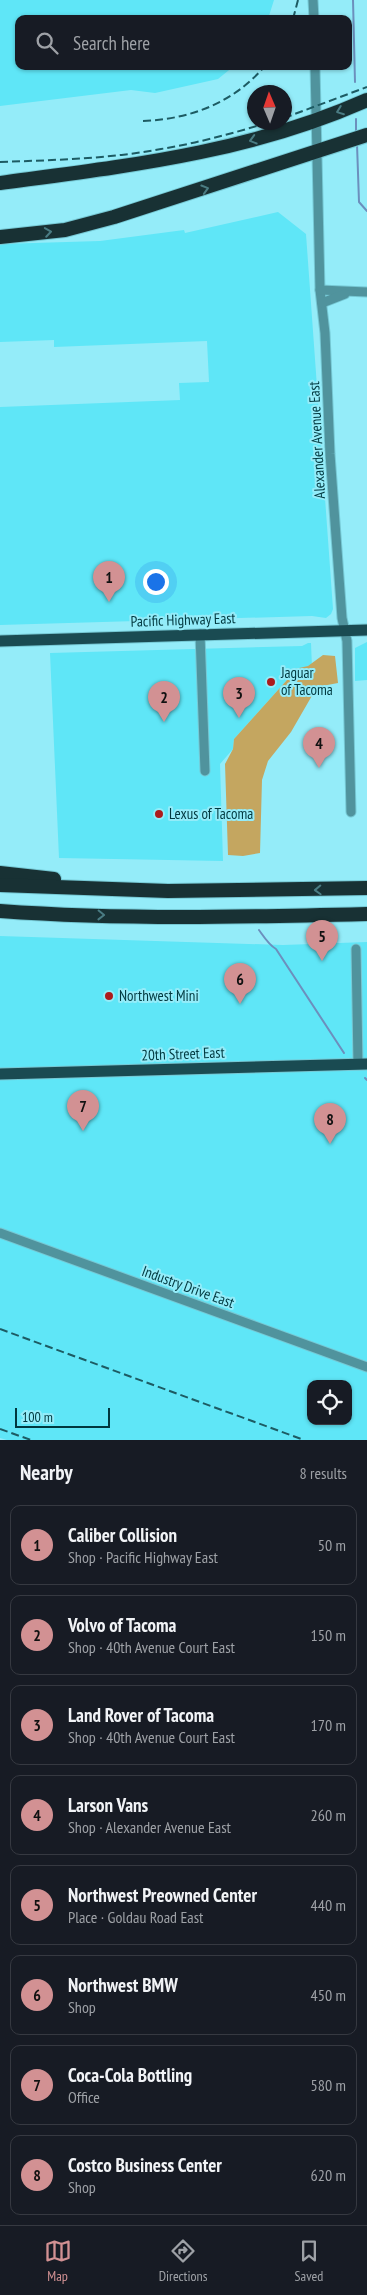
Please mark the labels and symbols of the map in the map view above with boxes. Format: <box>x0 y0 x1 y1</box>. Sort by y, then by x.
north arrow <box>247 85 292 130</box>
one-way arrow <box>336 104 345 115</box>
one-way arrow <box>249 134 258 145</box>
one-way arrow <box>200 184 208 194</box>
one-way arrow <box>44 228 53 238</box>
street label: Alexander Avenue East <box>304 381 329 499</box>
pin: 1 <box>93 561 125 602</box>
your location <box>143 569 169 595</box>
street label: Pacific Highway East <box>130 608 236 631</box>
place label: Jaguar of Tacoma <box>280 663 333 699</box>
marker: Jaguar of Tacoma <box>265 676 277 688</box>
pin: 3 <box>223 677 255 718</box>
pin: 2 <box>148 681 180 722</box>
pin: 4 <box>303 727 335 768</box>
place label: Lexus of Tacoma <box>169 804 253 823</box>
marker: Lexus of Tacoma <box>153 808 165 820</box>
one-way arrow <box>314 884 322 895</box>
one-way arrow <box>97 910 105 921</box>
pin: 5 <box>306 920 338 961</box>
pin: 6 <box>224 963 256 1004</box>
place label: Northwest Mini <box>119 986 199 1005</box>
marker: Northwest Mini <box>103 990 115 1002</box>
street label: 20th Street East <box>141 1043 225 1064</box>
pin: 7 <box>67 1090 99 1131</box>
pin: 8 <box>314 1103 346 1144</box>
street label: Industry Drive East <box>139 1261 237 1312</box>
scale bar <box>15 1405 110 1428</box>

